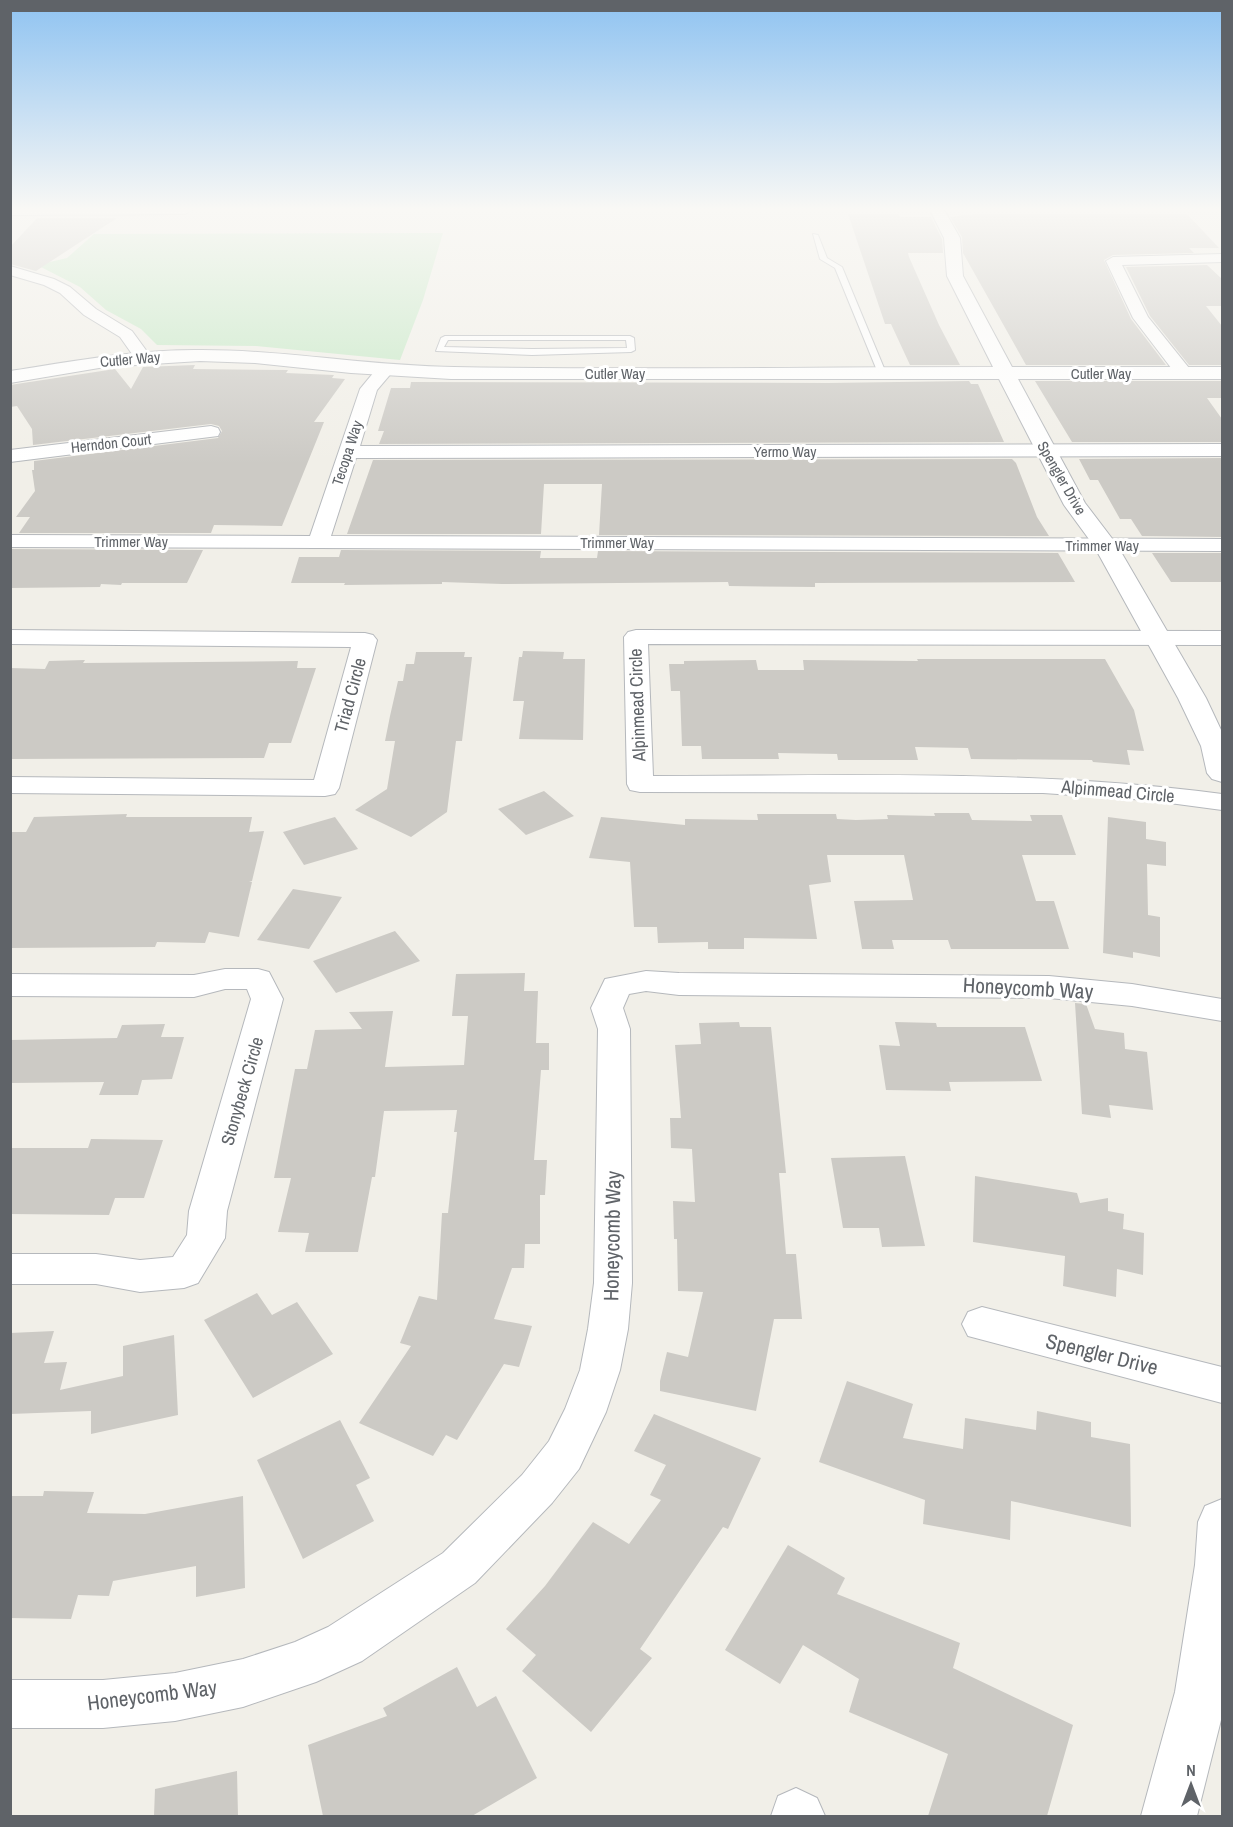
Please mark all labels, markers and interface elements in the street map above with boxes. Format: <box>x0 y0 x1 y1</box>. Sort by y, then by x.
street label: Cutler Way <box>99 346 162 372</box>
street label: Cutler Way <box>585 363 646 384</box>
street label: Cutler Way <box>1071 363 1132 384</box>
street label: Tecopa Way <box>327 417 368 488</box>
street label: Herndon Court <box>70 428 153 458</box>
street label: Spengler Drive <box>1032 437 1092 519</box>
street label: Yermo Way <box>754 441 817 462</box>
street label: Trimmer Way <box>94 531 169 552</box>
street label: Trimmer Way <box>580 532 655 553</box>
street label: Trimmer Way <box>1065 535 1140 556</box>
street label: Alpinmead Circle <box>623 648 652 763</box>
street label: Triad Circle <box>328 655 372 735</box>
street label: Alpinmead Circle <box>1060 774 1175 808</box>
street label: Honeycomb Way <box>962 970 1094 1006</box>
street label: Stonybeck Circle <box>215 1034 269 1148</box>
street label: Honeycomb Way <box>596 1170 628 1301</box>
street label: Spengler Drive <box>1043 1326 1161 1382</box>
street label: Honeycomb Way <box>85 1673 219 1717</box>
north arrow <box>1161 1755 1221 1815</box>
text: N <box>1186 1759 1196 1781</box>

